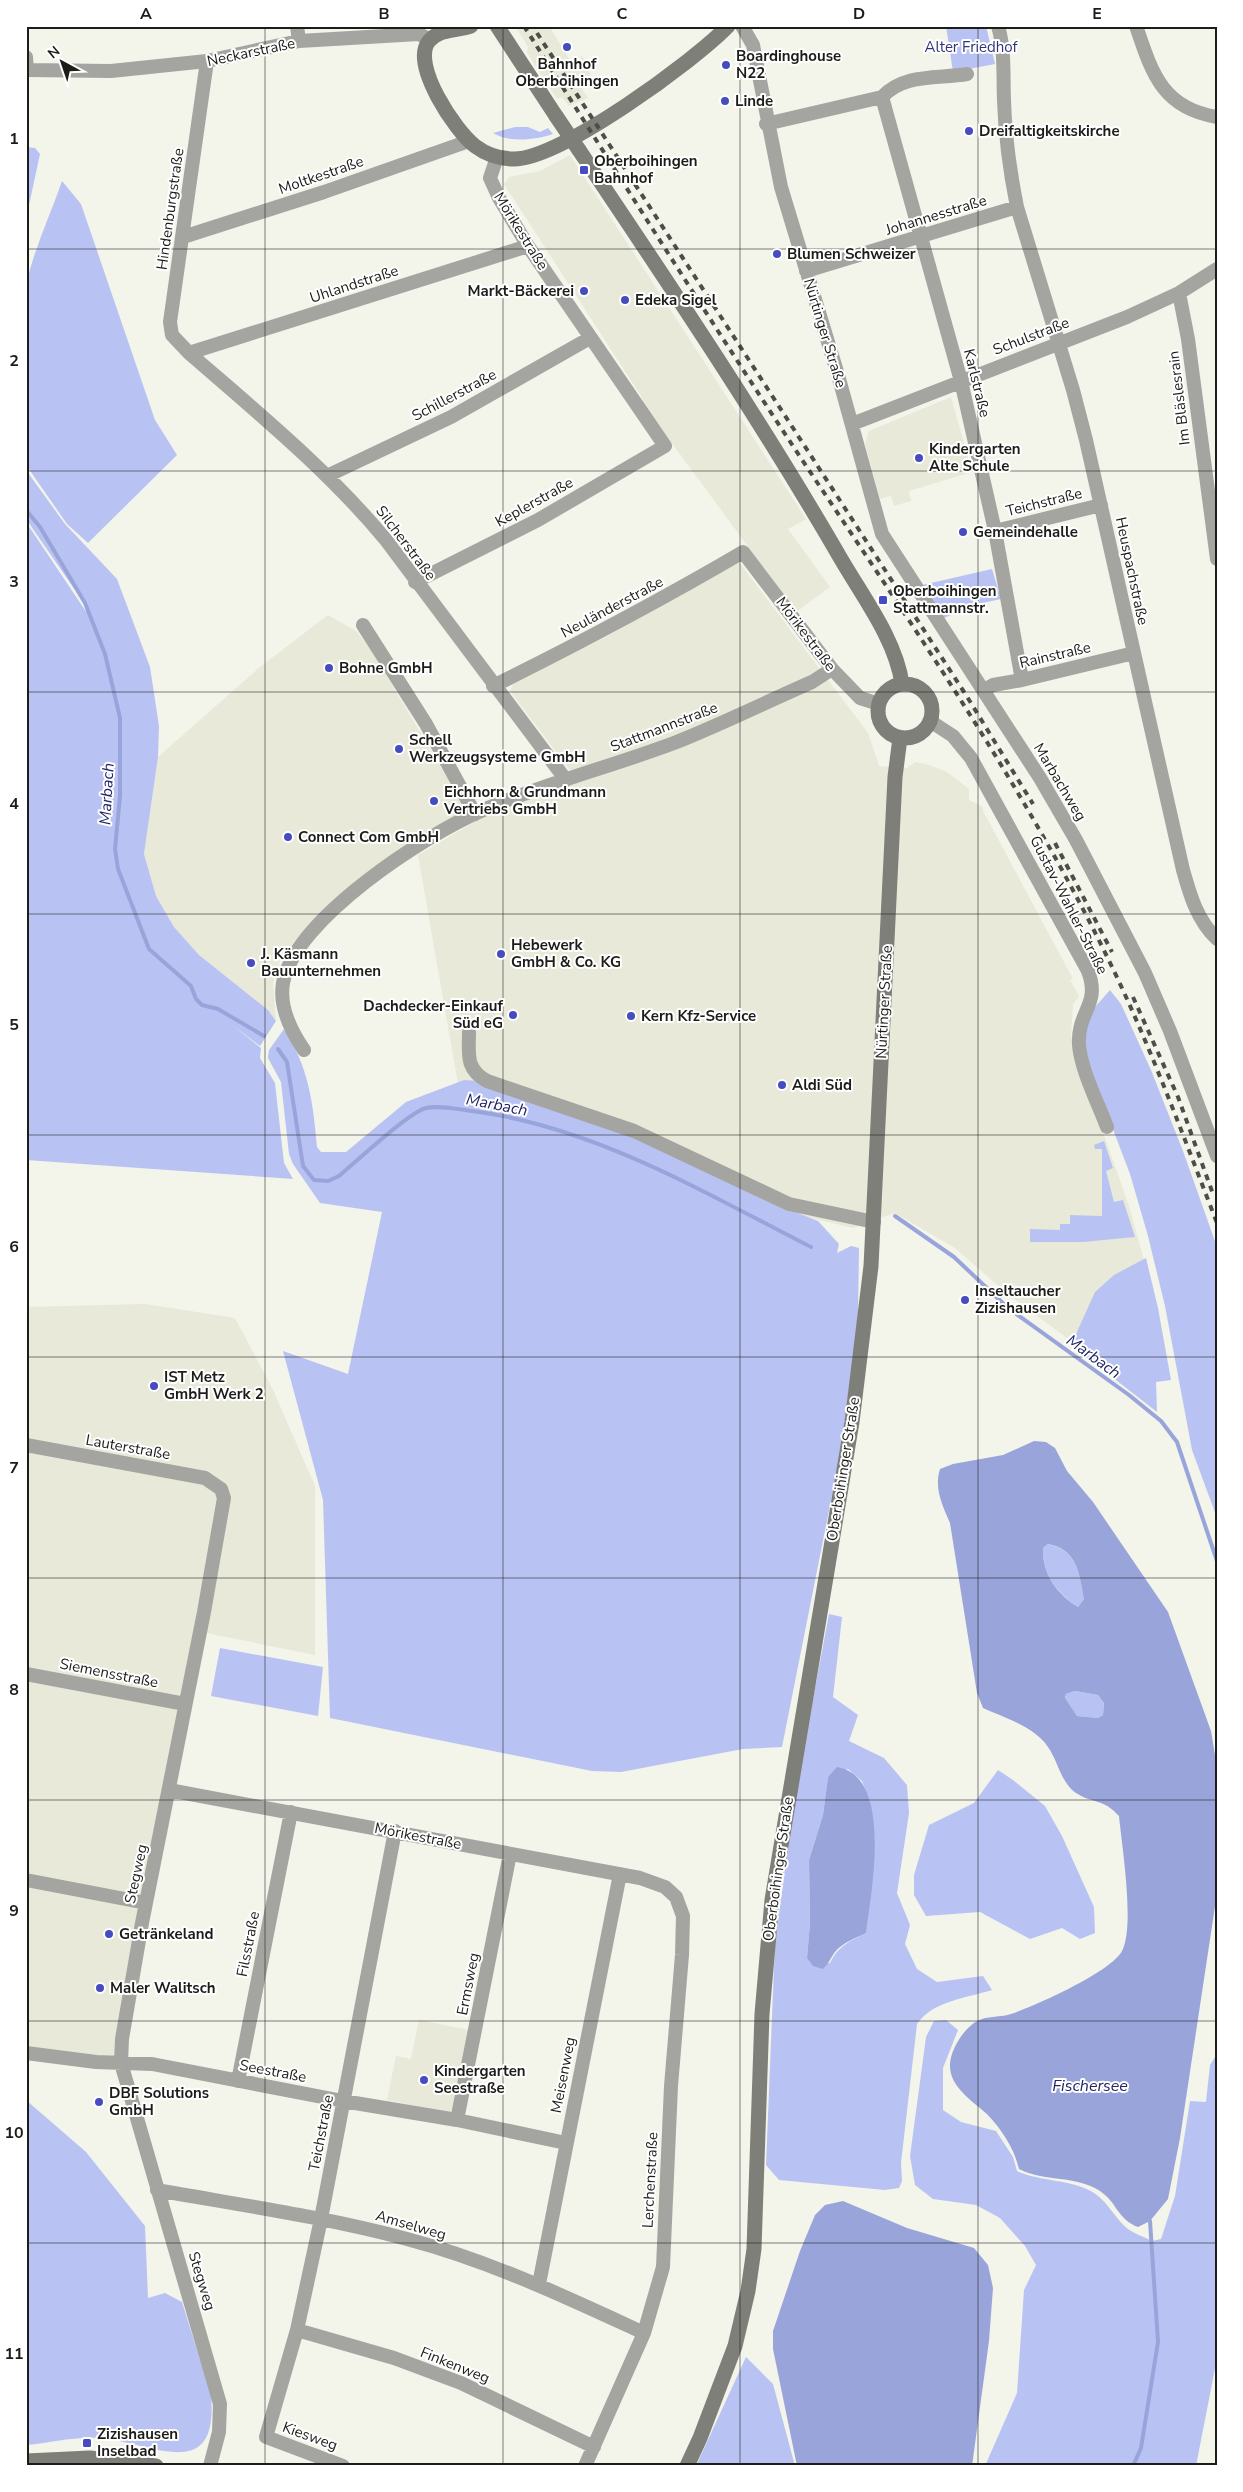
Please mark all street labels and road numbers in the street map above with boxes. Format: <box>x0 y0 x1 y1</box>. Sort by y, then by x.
street label: Neckarstraße <box>205 33 297 71</box>
street label: Hindenburgstraße <box>152 147 188 271</box>
street label: Moltkestraße <box>276 151 366 199</box>
street label: Mörikestraße <box>489 188 553 274</box>
street label: Johannesstraße <box>882 190 989 240</box>
street label: Uhlandstraße <box>307 260 401 308</box>
street label: Nürtinger Straße <box>799 276 851 390</box>
street label: Schulstraße <box>990 312 1072 360</box>
street label: Karlstraße <box>959 347 995 419</box>
street label: Im Bläslesrain <box>1163 350 1195 446</box>
street label: Schillerstraße <box>408 364 500 426</box>
street label: Keplerstraße <box>491 472 577 532</box>
street label: Teichstraße <box>1004 483 1084 521</box>
street label: Silcherstraße <box>371 502 441 584</box>
street label: Heuspachstraße <box>1111 515 1153 627</box>
street label: Neuländerstraße <box>557 572 667 642</box>
street label: Mörikestraße <box>771 593 841 675</box>
street label: Rainstraße <box>1017 637 1093 673</box>
street label: Stattmannstraße <box>607 697 721 757</box>
street label: Marbachweg <box>1029 739 1091 825</box>
street label: Gustav-Wahler-Straße <box>1025 832 1113 978</box>
street label: Nürtinger Straße <box>871 945 897 1059</box>
street label: Oberboihinger Straße <box>822 1396 864 1542</box>
street label: Lauterstraße <box>84 1430 172 1464</box>
street label: Siemensstraße <box>58 1654 160 1692</box>
street label: Oberboihinger Straße <box>758 1796 798 1942</box>
street label: Mörikestraße <box>373 1818 463 1854</box>
street label: Stegweg <box>120 1842 152 1906</box>
street label: Filsstraße <box>232 1910 264 1978</box>
street label: Ermsweg <box>452 1951 484 2017</box>
street label: Meisenweg <box>546 2035 580 2115</box>
street label: Seestraße <box>238 2055 308 2087</box>
street label: Teichstraße <box>304 2093 338 2173</box>
street label: Lerchenstraße <box>637 2131 663 2229</box>
street label: Amselweg <box>373 2205 449 2245</box>
street label: Stegweg <box>184 2249 220 2313</box>
street label: Finkenweg <box>417 2342 493 2388</box>
street label: Kiesweg <box>280 2417 340 2455</box>

